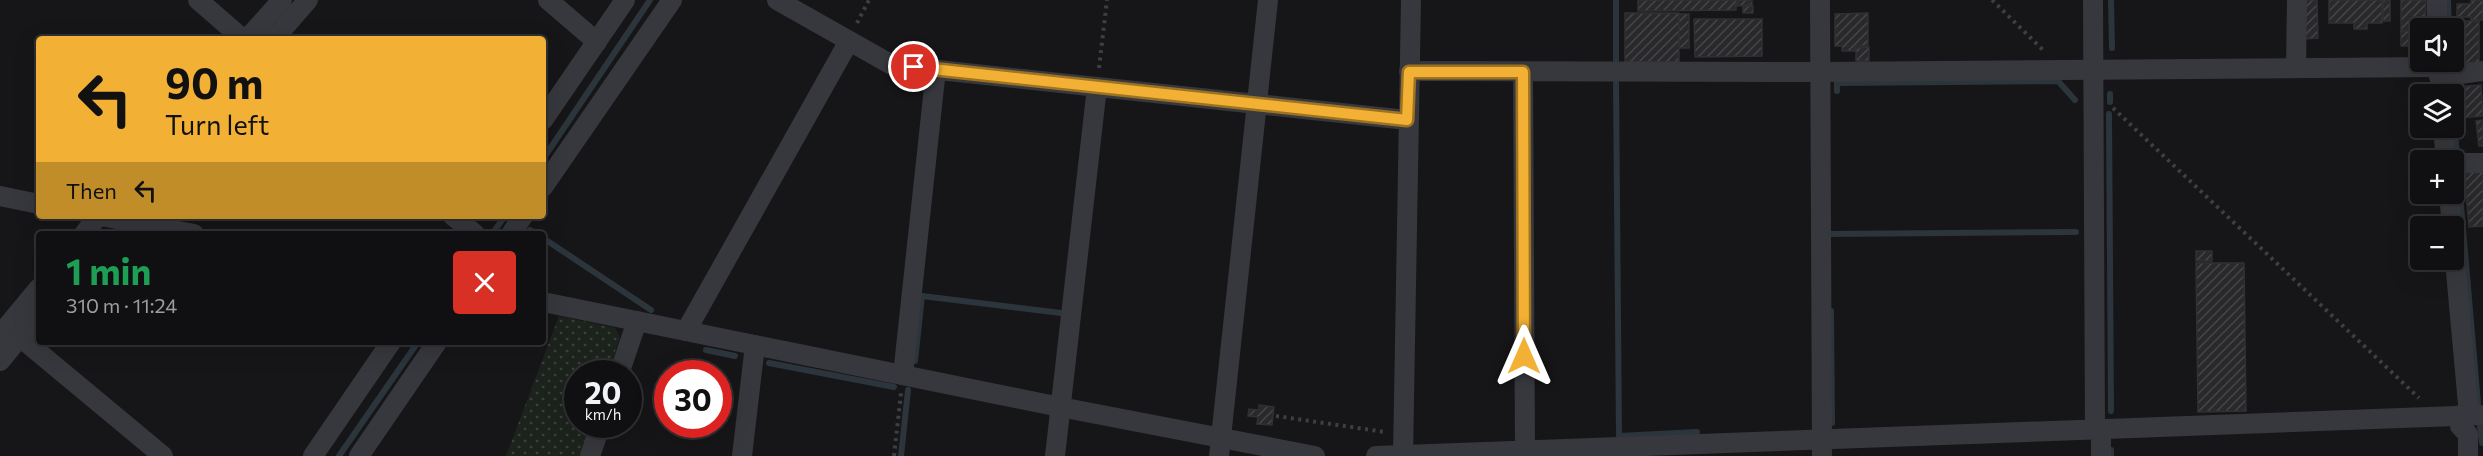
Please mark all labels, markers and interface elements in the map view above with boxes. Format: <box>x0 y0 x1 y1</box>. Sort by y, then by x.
map controls <box>2410 18 2464 270</box>
button: sound <box>2410 18 2464 72</box>
pin <box>888 41 939 92</box>
icon: arrive <box>897 50 930 83</box>
text: 90 m <box>165 56 264 108</box>
icon: left <box>66 60 144 138</box>
button: layers <box>2410 84 2464 138</box>
text: Turn left <box>165 108 269 141</box>
button: + <box>2410 150 2464 204</box>
icon: left <box>129 174 162 207</box>
text: Then <box>66 177 117 204</box>
button: − <box>2410 216 2464 270</box>
text: 1 min <box>66 248 151 292</box>
button: close <box>453 251 516 314</box>
text: 310 m · 11:24 <box>66 293 177 317</box>
position arrow <box>1492 324 1556 388</box>
speed limit sign: 30 <box>654 360 732 438</box>
text: 20 <box>585 373 621 410</box>
text: km/h <box>585 405 621 423</box>

